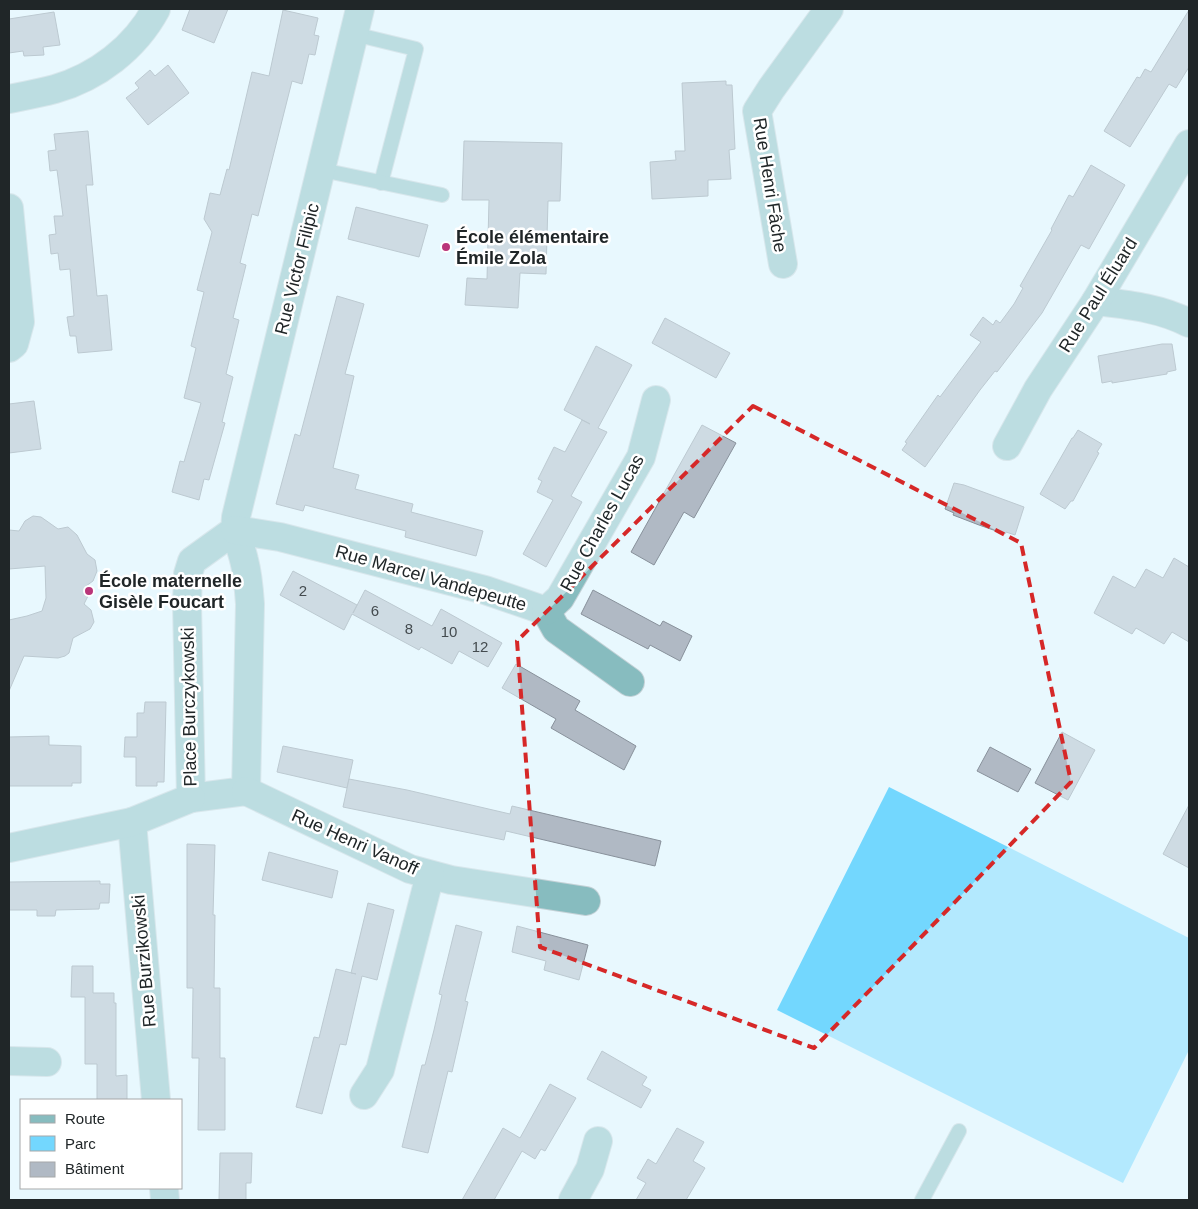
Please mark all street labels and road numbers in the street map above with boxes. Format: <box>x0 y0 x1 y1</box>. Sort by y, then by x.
street label: Rue Henri Fâche <box>749 116 791 254</box>
street label: Rue Victor Filipic <box>271 201 323 337</box>
street label: Rue Paul Éluard <box>1055 234 1141 356</box>
street label: Rue Charles Lucas <box>556 451 648 595</box>
street label: Rue Marcel Vandepeutte <box>333 541 529 615</box>
street label: Place Burczykowski <box>178 627 200 787</box>
street label: Rue Henri Vanoff <box>289 805 422 879</box>
street label: Rue Burzikowski <box>128 894 160 1028</box>

